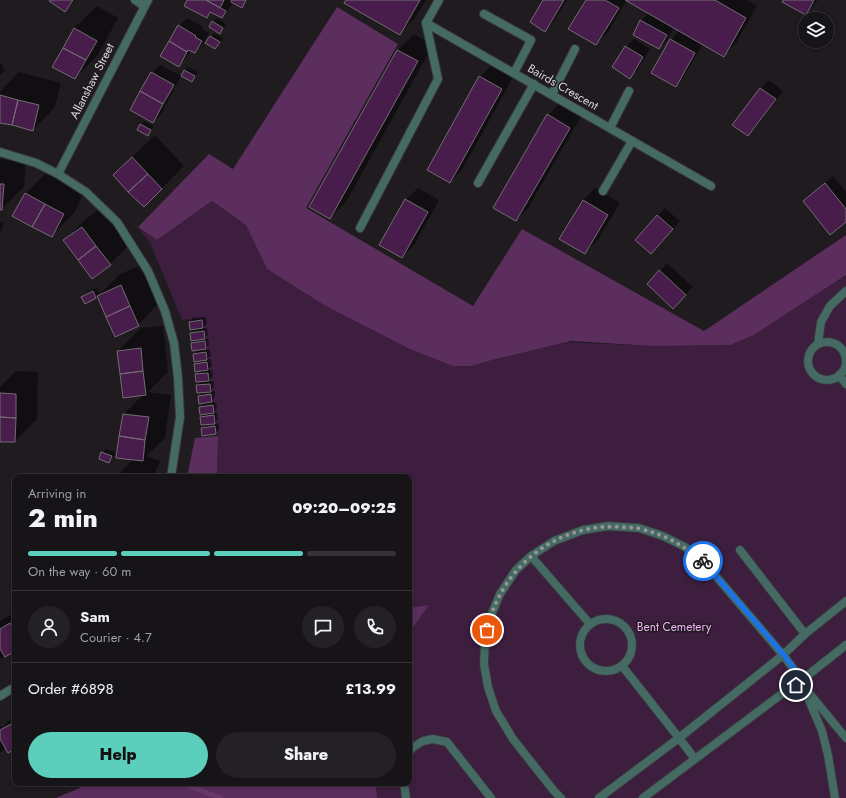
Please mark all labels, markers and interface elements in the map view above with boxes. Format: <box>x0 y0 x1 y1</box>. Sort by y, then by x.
map controls <box>798 12 834 48</box>
button: layers <box>798 12 834 48</box>
street label: Allanshaw Street <box>65 40 119 122</box>
street label: Bairds Crescent <box>524 59 602 115</box>
text: Arriving in <box>28 484 86 503</box>
text: 09:20–09:25 <box>292 497 396 519</box>
text: 2 min <box>28 499 98 537</box>
courier <box>683 541 723 581</box>
icon: bike <box>692 550 714 572</box>
text: On the way · 60 m <box>28 562 131 581</box>
button: person <box>28 606 70 648</box>
text: Sam <box>80 606 110 628</box>
button: chat <box>302 606 344 648</box>
button: phone <box>354 606 396 648</box>
pin <box>470 613 504 647</box>
park label: Bent Cemetery <box>637 618 712 636</box>
icon: bag <box>476 619 498 641</box>
text: Courier · 4.7 <box>80 628 152 647</box>
pin <box>779 668 813 702</box>
icon: home <box>785 674 807 696</box>
text: Order #6898 <box>28 678 114 700</box>
text: £13.99 <box>345 678 396 700</box>
button: Help <box>28 732 208 778</box>
button: Share <box>216 732 396 778</box>

